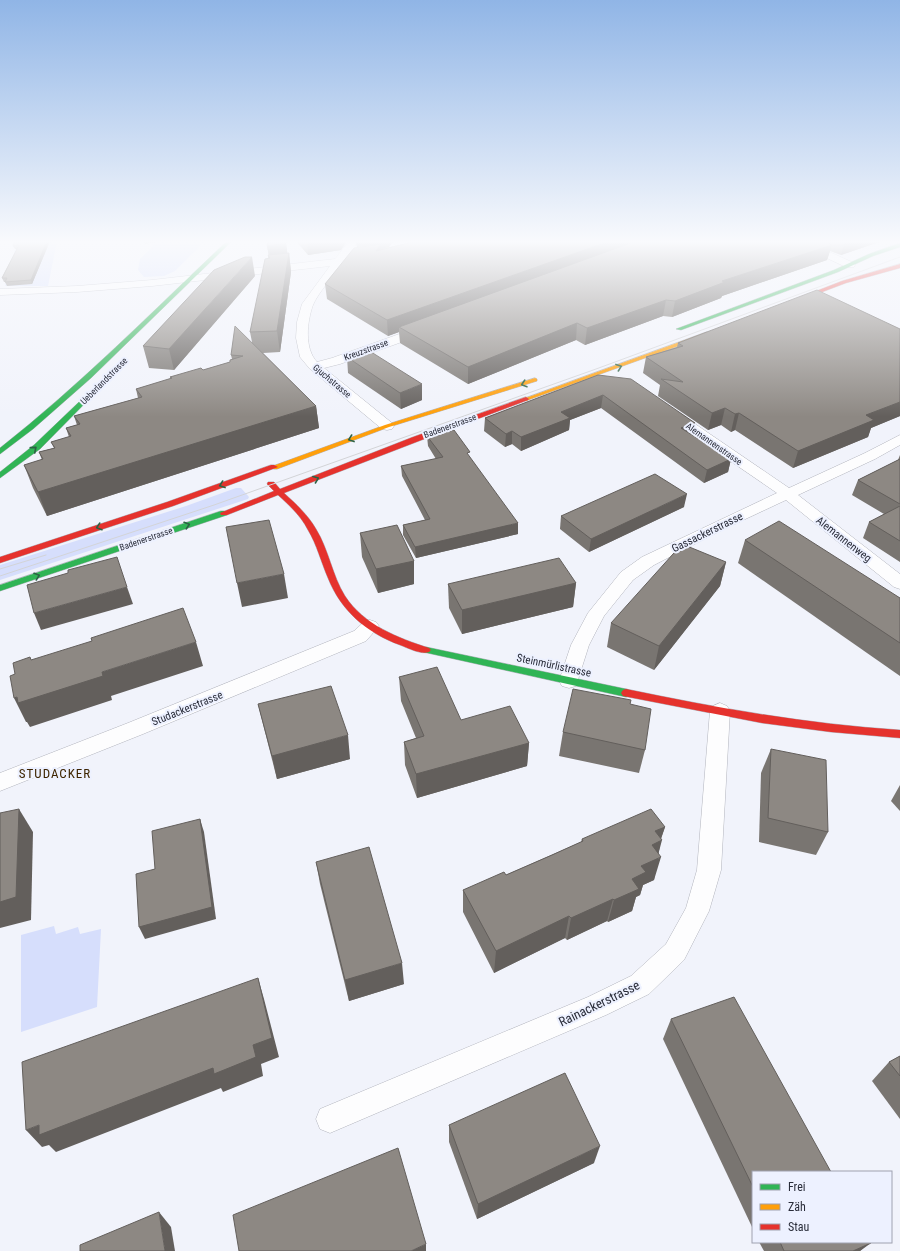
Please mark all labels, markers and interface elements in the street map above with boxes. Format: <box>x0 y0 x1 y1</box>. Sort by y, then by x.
street label: Kreuzstrasse <box>343 337 389 363</box>
street label: Ueberlandstrasse <box>79 356 129 406</box>
street label: Gjuchstrasse <box>311 362 353 400</box>
one-way arrow <box>615 363 622 371</box>
one-way arrow <box>521 379 528 387</box>
street label: Badenerstrasse <box>422 412 478 440</box>
street label: Alemannenstrasse <box>684 421 744 467</box>
one-way arrow <box>347 435 354 443</box>
one-way arrow <box>29 446 37 453</box>
one-way arrow <box>311 476 319 484</box>
one-way arrow <box>218 481 225 489</box>
street label: Gassackerstrasse <box>670 510 745 555</box>
street label: Alemannenweg <box>814 514 874 565</box>
one-way arrow <box>183 521 190 530</box>
one-way arrow <box>95 523 102 531</box>
street label: Badenerstrasse <box>118 525 174 553</box>
one-way arrow <box>33 572 40 581</box>
street label: Steinmürlistrasse <box>515 651 592 680</box>
street label: Studackerstrasse <box>150 688 225 729</box>
district label: STUDACKER <box>19 766 91 781</box>
street label: Rainackerstrasse <box>556 977 642 1029</box>
legend <box>752 1171 892 1243</box>
text: Frei <box>788 1180 806 1194</box>
text: Zäh <box>788 1200 806 1214</box>
text: Stau <box>788 1220 810 1234</box>

